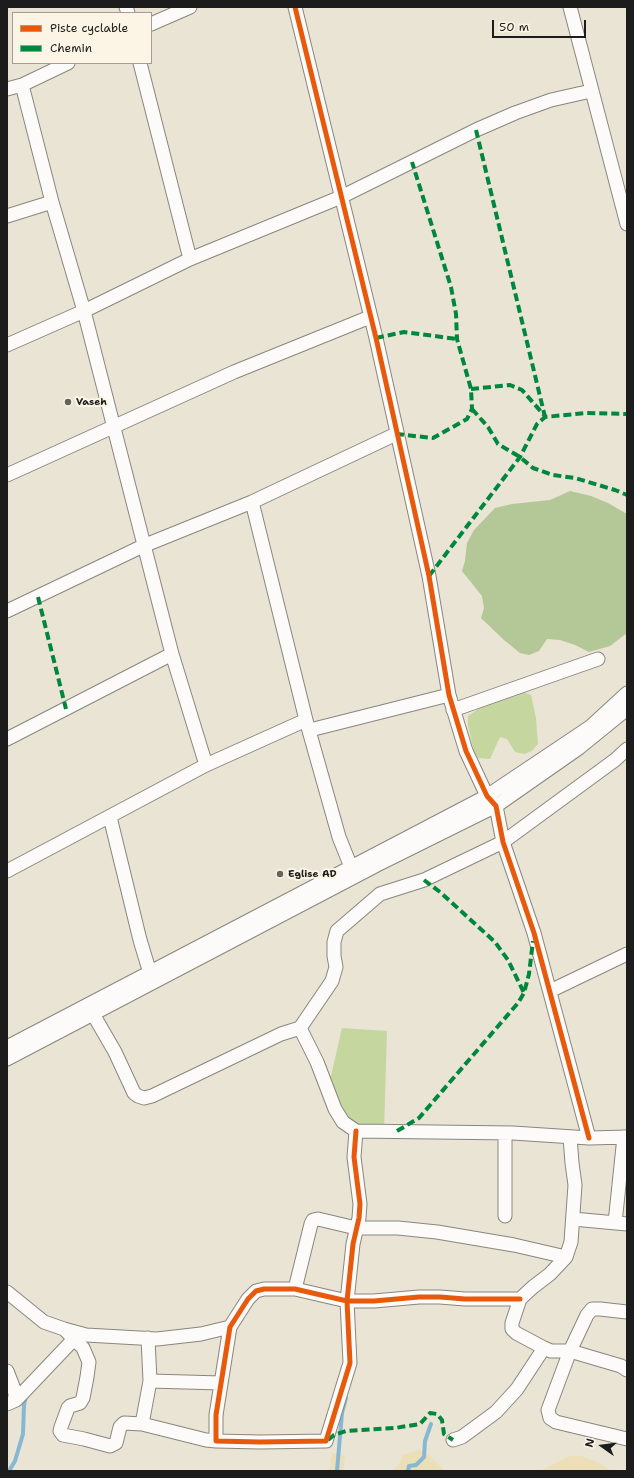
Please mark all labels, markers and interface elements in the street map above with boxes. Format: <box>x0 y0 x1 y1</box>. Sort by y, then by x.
legend <box>12 12 152 64</box>
scale bar <box>494 12 588 38</box>
text: 50 m <box>499 19 529 35</box>
text: Piste cyclable <box>50 20 128 36</box>
text: Chemin <box>50 40 92 56</box>
place label: Vaseh <box>76 396 107 408</box>
marker: Vaseh <box>63 397 73 407</box>
place label: Eglise AD <box>288 868 337 880</box>
marker: Eglise AD <box>275 869 285 879</box>
north arrow <box>582 1426 622 1466</box>
text: N <box>582 1437 598 1449</box>

